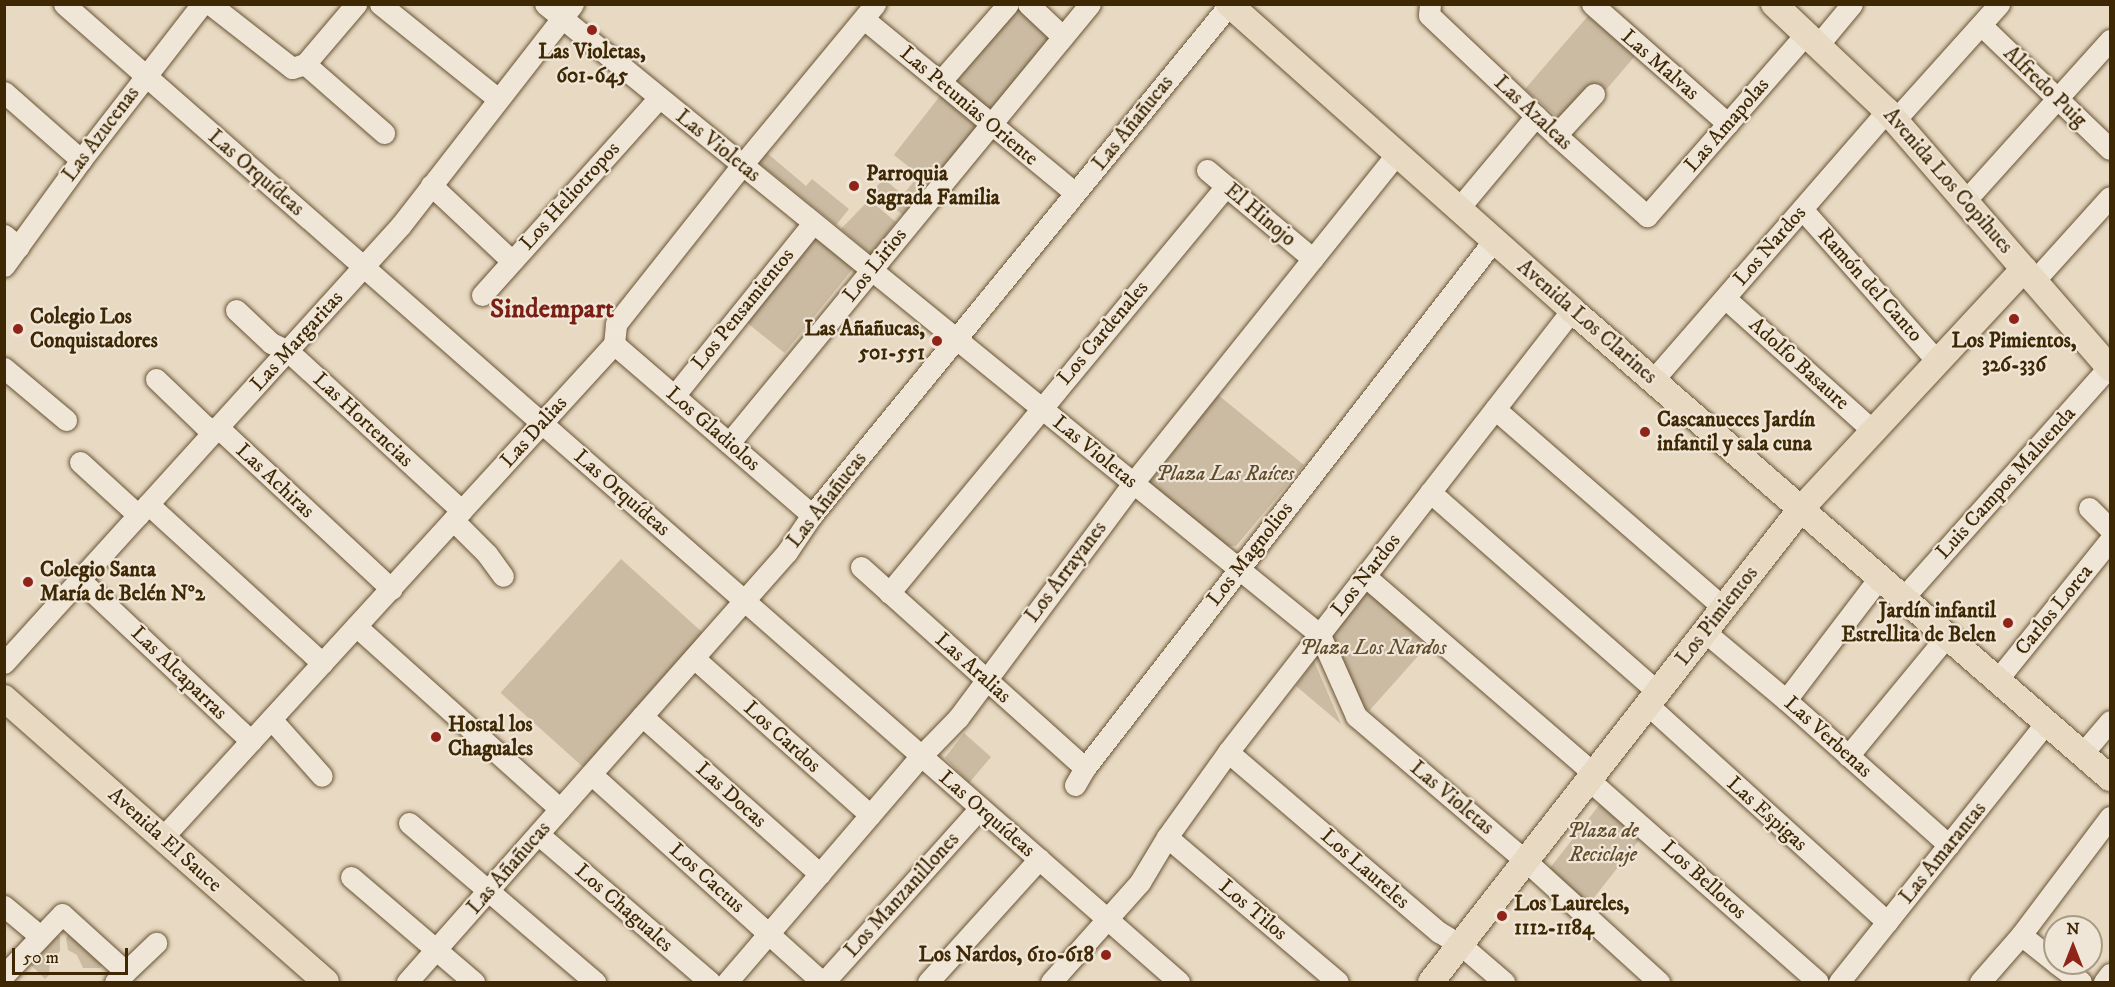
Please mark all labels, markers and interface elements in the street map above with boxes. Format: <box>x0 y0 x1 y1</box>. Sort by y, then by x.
marker: Las Violetas, 601-645 <box>585 23 599 37</box>
street label: Las Malvas <box>1616 24 1704 106</box>
place label: Las Violetas, 601-645 <box>538 39 646 89</box>
street label: Las Petunias Oriente <box>895 41 1043 171</box>
street label: Alfredo Puig <box>1998 41 2092 133</box>
street label: Las Añañucas <box>1087 70 1179 176</box>
street label: Las Azaleas <box>1489 70 1577 156</box>
street label: Las Amapolas <box>1679 73 1775 177</box>
street label: Las Azucenas <box>57 81 145 187</box>
street label: Avenida Los Copihues <box>1878 103 2018 259</box>
street label: Las Violetas <box>670 104 766 188</box>
street label: Las Orquídeas <box>203 124 309 222</box>
street label: Los Heliotropos <box>515 137 625 255</box>
place label: Parroquia Sagrada Familia <box>866 161 1000 211</box>
street label: El Hinojo <box>1219 178 1301 252</box>
marker: Parroquia Sagrada Familia <box>847 179 861 193</box>
street label: Los Nardos <box>1728 201 1812 291</box>
street label: Los Lirios <box>838 223 912 307</box>
street label: Ramón del Canto <box>1812 223 1928 347</box>
street label: Los Pensamientos <box>686 243 800 375</box>
street label: Avenida Los Clarines <box>1512 254 1662 390</box>
street label: Los Cardenales <box>1052 276 1154 390</box>
street label: Las Margaritas <box>245 286 349 396</box>
district label: Sindempart <box>490 294 614 326</box>
place label: Colegio Los Conquistadores <box>30 304 158 354</box>
street label: Adolfo Basaure <box>1744 312 1854 416</box>
marker: Los Pimientos, 326-336 <box>2007 312 2021 326</box>
place label: Las Añañucas, 501-551 <box>805 316 925 366</box>
marker: Colegio Los Conquistadores <box>11 322 25 336</box>
place label: Los Pimientos, 326-336 <box>1952 328 2076 378</box>
marker: Las Añañucas, 501-551 <box>930 334 944 348</box>
street label: Las Hortencias <box>308 367 418 473</box>
street label: Los Gladiolos <box>661 381 765 477</box>
street label: Las Dalias <box>495 391 573 473</box>
street label: Luis Campos Maluenda <box>1931 402 2081 564</box>
place label: Cascanueces Jardín infantil y sala cuna <box>1657 407 1815 457</box>
street label: Las Violetas <box>1047 410 1143 494</box>
marker: Cascanueces Jardín infantil y sala cuna <box>1638 425 1652 439</box>
street label: Las Achiras <box>231 438 319 524</box>
street label: Las Orquídeas <box>569 444 675 542</box>
street label: Las Añañucas <box>782 447 872 553</box>
park label: Plaza Las Raíces <box>1156 461 1294 487</box>
street label: Los Magnolios <box>1202 497 1298 611</box>
street label: Los Arrayanes <box>1020 516 1112 628</box>
street label: Los Nardos <box>1326 529 1406 621</box>
place label: Colegio Santa María de Belén N°2 <box>40 557 205 607</box>
street label: Carlos Lorca <box>2010 560 2098 660</box>
street label: Los Pimientos <box>1670 561 1764 671</box>
marker: Colegio Santa María de Belén N°2 <box>21 575 35 589</box>
place label: Jardín infantil Estrellita de Belen <box>1841 598 1996 648</box>
marker: Jardín infantil Estrellita de Belen <box>2001 616 2015 630</box>
street label: Las Alcaparras <box>126 621 232 725</box>
street label: Las Aralias <box>930 627 1016 709</box>
park label: Plaza Los Nardos <box>1300 635 1446 661</box>
street label: Las Verbenas <box>1779 691 1877 783</box>
street label: Los Cardos <box>738 696 826 778</box>
place label: Hostal los Chaguales <box>448 712 533 762</box>
marker: Hostal los Chaguales <box>429 730 443 744</box>
street label: Las Violetas <box>1405 756 1499 840</box>
street label: Las Docas <box>690 757 772 833</box>
street label: Las Orquídeas <box>934 765 1040 863</box>
street label: Las Espigas <box>1722 771 1812 857</box>
street label: Avenida El Sauce <box>103 782 227 898</box>
street label: Las Amarantas <box>1894 797 1992 909</box>
street label: Las Añañucas <box>462 816 556 920</box>
park label: Plaza de Reciclaje <box>1567 818 1639 868</box>
street label: Los Laureles <box>1315 824 1415 914</box>
street label: Los Manzanillones <box>839 827 965 963</box>
street label: Los Bellotos <box>1656 835 1752 925</box>
street label: Los Cactus <box>664 838 750 918</box>
street label: Los Chaguales <box>570 858 678 958</box>
street label: Los Tilos <box>1214 874 1292 946</box>
place label: Los Laureles, 1112-1184 <box>1514 891 1629 941</box>
marker: Los Laureles, 1112-1184 <box>1495 909 1509 923</box>
north arrow <box>2043 915 2103 975</box>
text: N <box>2066 919 2080 939</box>
scale bar <box>15 936 130 974</box>
place label: Los Nardos, 610-618 <box>919 942 1094 968</box>
text: 50 m <box>23 947 59 969</box>
marker: Los Nardos, 610-618 <box>1099 948 1113 962</box>

